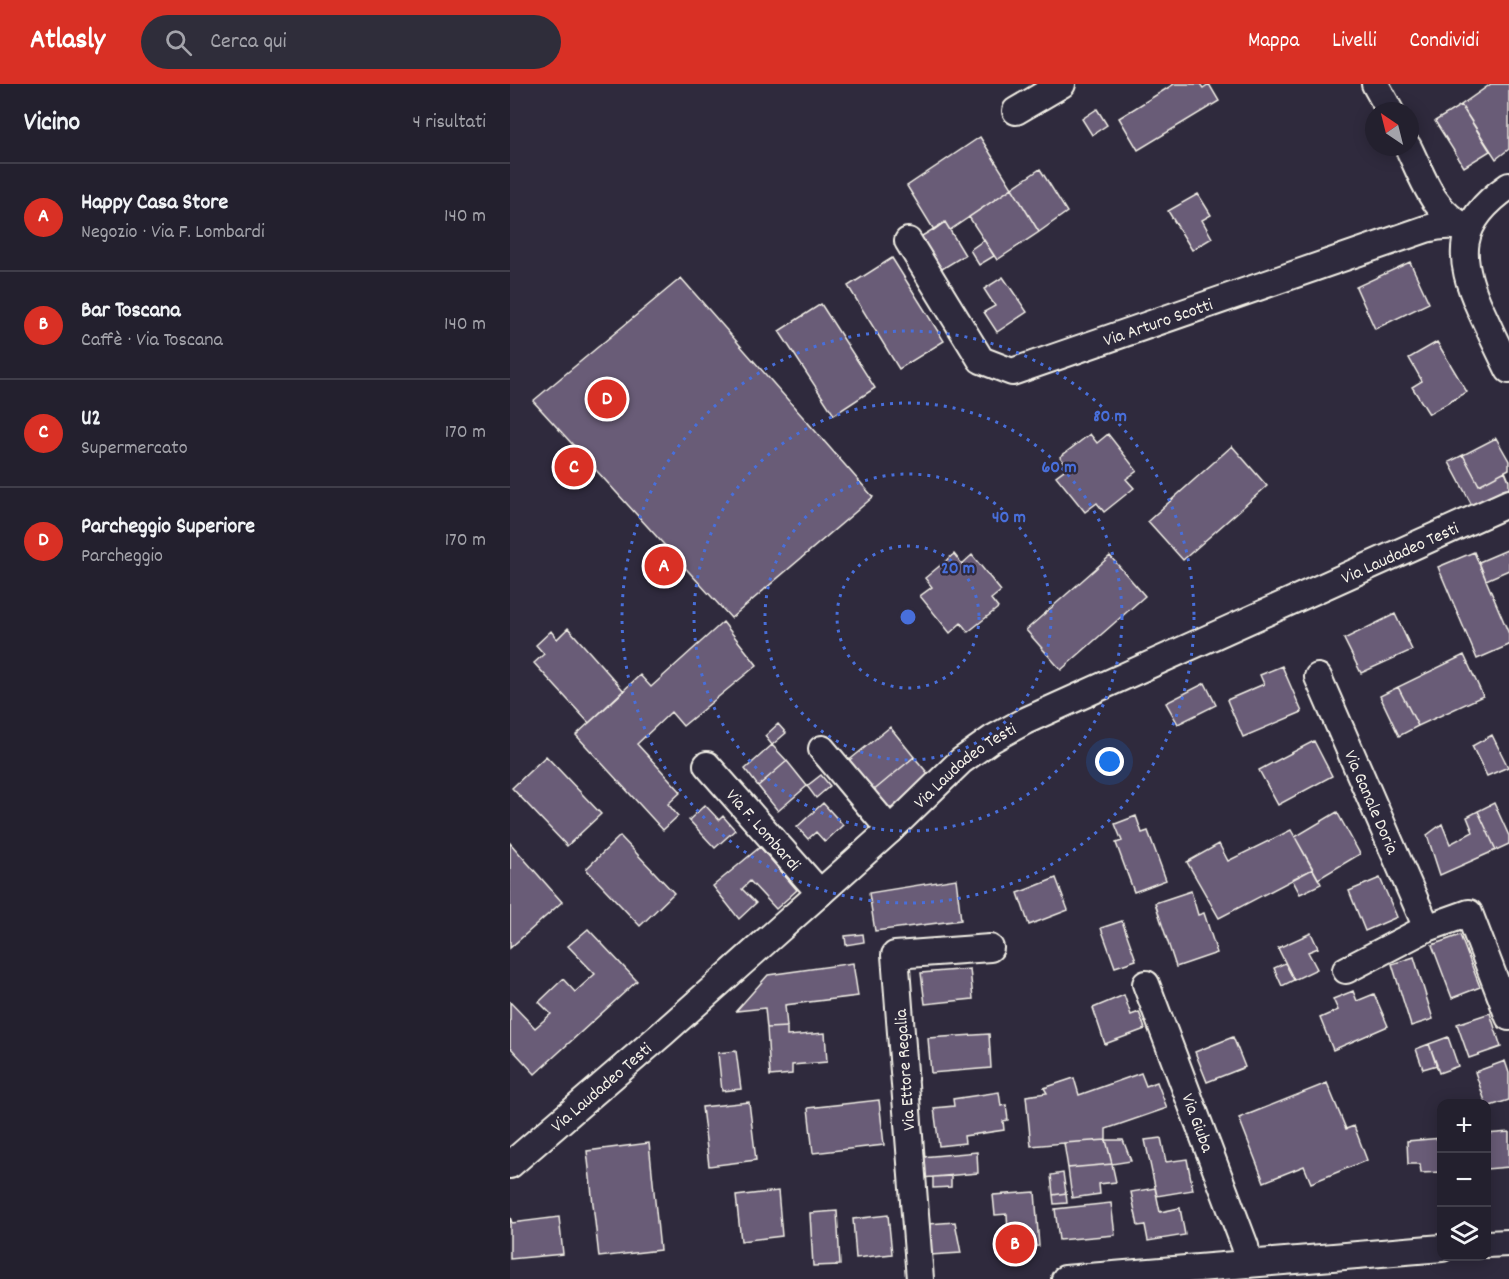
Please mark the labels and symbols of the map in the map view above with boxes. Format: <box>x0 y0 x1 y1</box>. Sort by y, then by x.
north arrow <box>1365 102 1419 156</box>
street label: Via Arturo Scotti <box>1100 294 1217 354</box>
pin: D <box>588 376 626 422</box>
text: 80 m <box>1093 405 1127 430</box>
pin: C <box>554 444 594 490</box>
text: 60 m <box>1041 456 1077 481</box>
text: 40 m <box>992 506 1026 531</box>
street label: Via Laudadeo Testi <box>1338 517 1463 592</box>
pin: A <box>644 544 684 588</box>
text: 20 m <box>941 557 975 582</box>
centre of rings <box>898 607 918 627</box>
street label: Via Laudadeo Testi <box>909 718 1022 815</box>
your location <box>1095 747 1124 776</box>
street label: Via Ganale Doria <box>1336 747 1404 859</box>
street label: Via F. Lombardi <box>719 785 805 878</box>
street label: Via Ettore Regalia <box>890 1008 923 1131</box>
street label: Via Laudadeo Testi <box>547 1038 658 1139</box>
street label: Via Giuba <box>1174 1090 1219 1157</box>
pin: B <box>996 1222 1034 1266</box>

